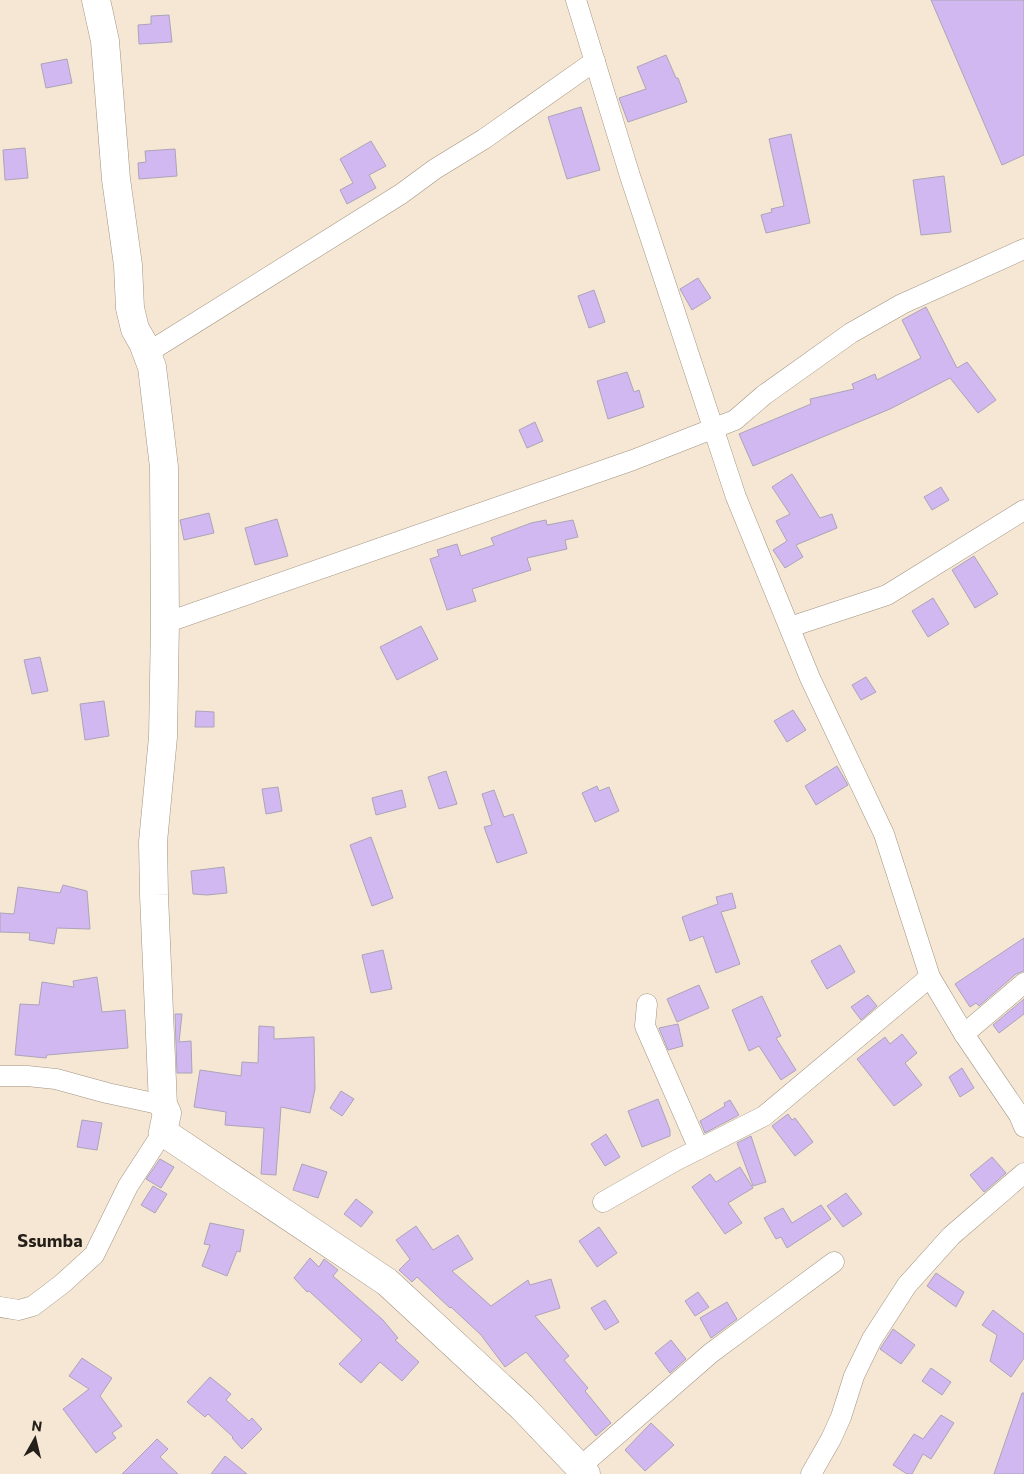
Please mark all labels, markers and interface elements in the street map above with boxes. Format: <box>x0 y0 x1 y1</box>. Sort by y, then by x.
district label: Ssumba <box>17 1229 83 1251</box>
north arrow <box>10 1414 60 1464</box>
text: N <box>30 1416 43 1435</box>

